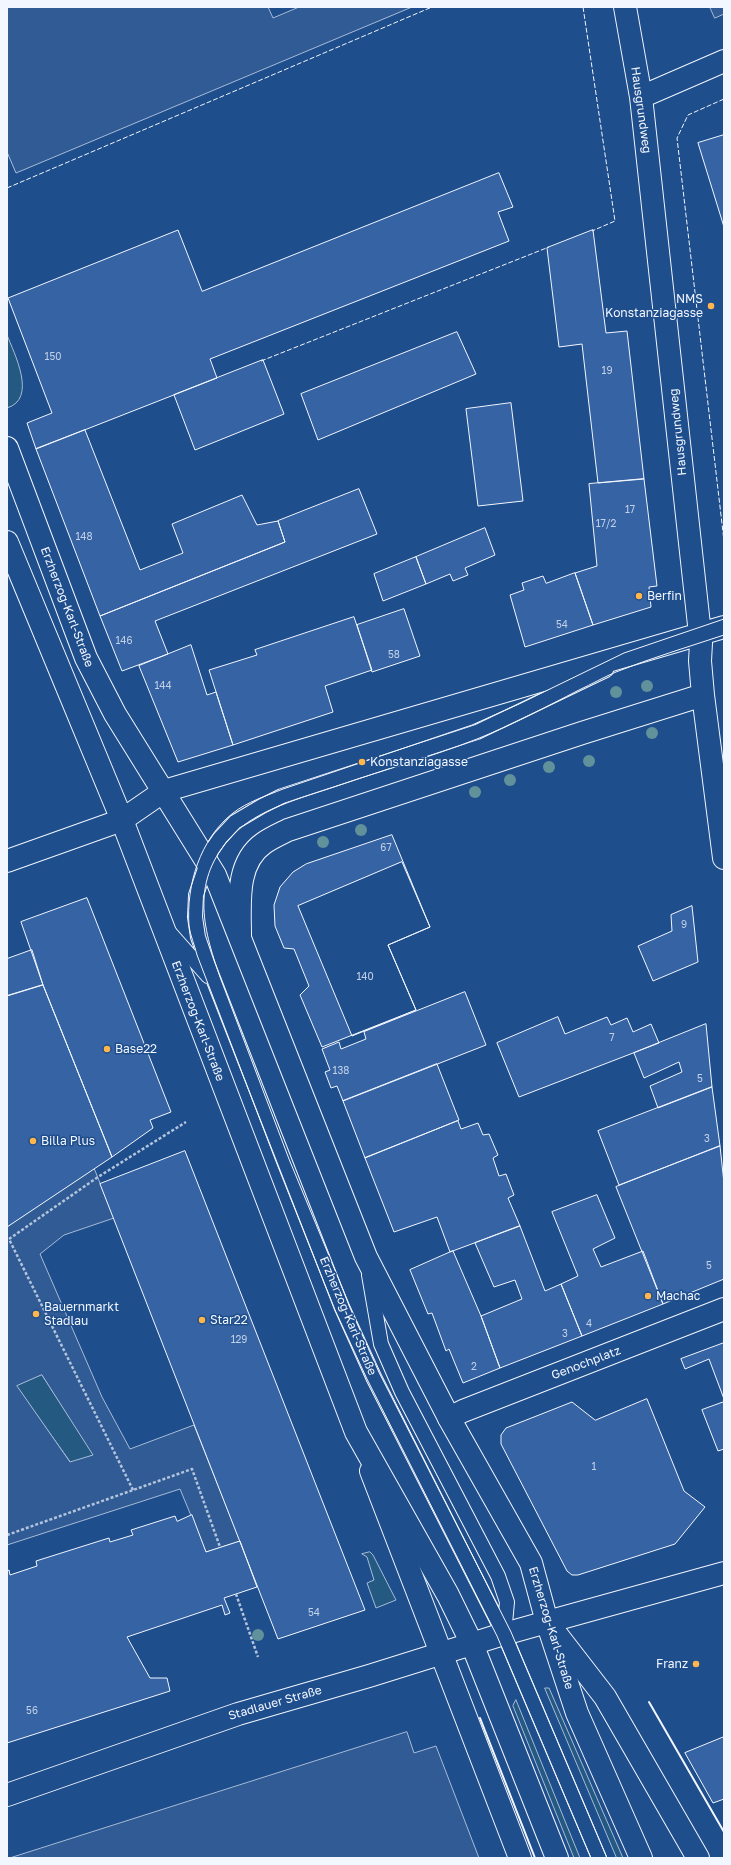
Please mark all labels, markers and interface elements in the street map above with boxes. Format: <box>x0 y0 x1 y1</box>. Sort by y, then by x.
street label: Hausgrundweg <box>628 66 654 154</box>
place label: NMS Konstanziagasse <box>605 292 703 320</box>
marker: NMS Konstanziagasse <box>706 301 716 311</box>
house number: 150 <box>45 351 61 363</box>
house number: 19 <box>602 365 612 377</box>
street label: Hausgrundweg <box>666 388 690 476</box>
house number: 17 <box>625 504 635 516</box>
house number: 17/2 <box>596 518 616 530</box>
house number: 148 <box>75 531 93 543</box>
street label: Erzherzog-Karl-Straße <box>37 545 97 669</box>
place label: Berfin <box>647 589 682 603</box>
marker: Berfin <box>634 591 644 601</box>
house number: 54 <box>556 619 568 631</box>
house number: 146 <box>116 635 132 647</box>
house number: 58 <box>388 649 400 661</box>
house number: 144 <box>154 680 172 692</box>
place label: Konstanziagasse <box>370 755 468 769</box>
marker: Konstanziagasse <box>357 757 367 767</box>
house number: 67 <box>380 842 392 854</box>
house number: 9 <box>681 919 687 931</box>
street label: Erzherzog-Karl-Straße <box>168 959 228 1083</box>
house number: 140 <box>356 971 374 983</box>
house number: 7 <box>609 1032 615 1044</box>
place label: Base22 <box>115 1042 157 1056</box>
marker: Base22 <box>102 1044 112 1054</box>
house number: 138 <box>333 1065 349 1077</box>
house number: 5 <box>697 1073 703 1085</box>
house number: 3 <box>704 1133 710 1145</box>
place label: Billa Plus <box>41 1134 95 1148</box>
marker: Billa Plus <box>28 1136 38 1146</box>
street label: Erzherzog-Karl-Straße <box>316 1254 380 1378</box>
house number: 5 <box>706 1260 712 1272</box>
place label: Machac <box>656 1289 700 1303</box>
marker: Machac <box>643 1291 653 1301</box>
place label: Bauernmarkt Stadlau <box>44 1300 119 1328</box>
marker: Bauernmarkt Stadlau <box>31 1309 41 1319</box>
place label: Star22 <box>210 1313 248 1327</box>
marker: Star22 <box>197 1315 207 1325</box>
house number: 4 <box>586 1318 592 1330</box>
house number: 3 <box>562 1328 568 1340</box>
house number: 129 <box>231 1334 247 1346</box>
street label: Genochplatz <box>549 1343 623 1383</box>
house number: 2 <box>471 1361 477 1373</box>
house number: 1 <box>592 1461 596 1473</box>
street label: Erzherzog-Karl-Straße <box>525 1565 577 1691</box>
house number: 54 <box>308 1607 320 1619</box>
place label: Franz <box>656 1657 688 1671</box>
marker: Franz <box>691 1659 701 1669</box>
street label: Stadlauer Straße <box>227 1683 323 1723</box>
house number: 56 <box>26 1705 38 1717</box>

